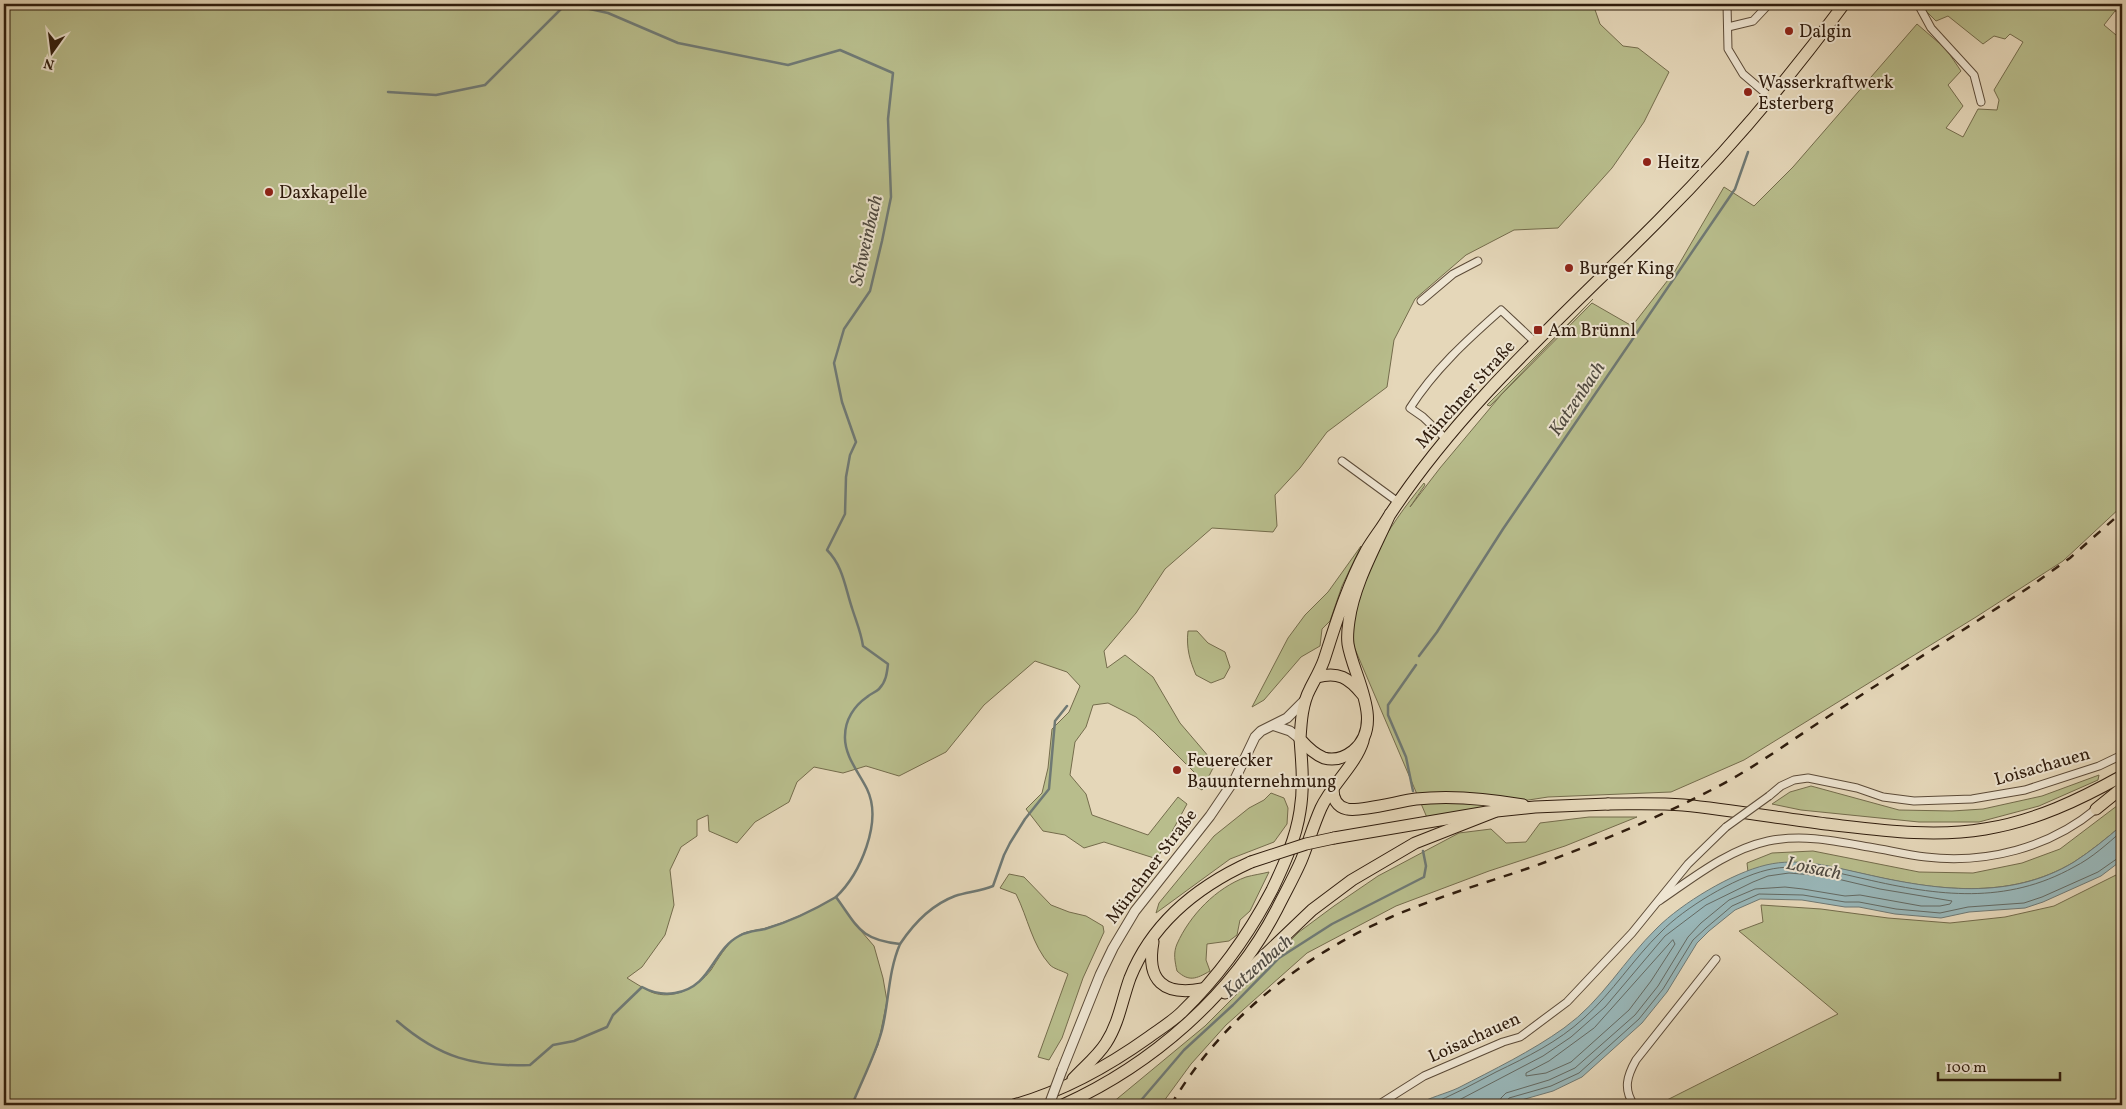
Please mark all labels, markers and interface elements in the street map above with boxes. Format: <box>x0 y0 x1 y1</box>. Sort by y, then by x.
place label: Dalgin <box>1799 20 1852 45</box>
marker: Dalgin <box>1783 25 1795 37</box>
north arrow <box>28 28 78 78</box>
text: N <box>42 53 56 74</box>
place label: Wasserkraftwerk Esterberg <box>1758 71 1894 117</box>
marker: Wasserkraftwerk Esterberg <box>1742 86 1754 98</box>
place label: Heitz <box>1657 151 1700 176</box>
marker: Heitz <box>1641 156 1653 168</box>
place label: Daxkapelle <box>279 181 367 206</box>
marker: Daxkapelle <box>263 186 275 198</box>
water label: Schweinbach <box>844 192 890 289</box>
place label: Burger King <box>1579 257 1674 282</box>
marker: Burger King <box>1563 262 1575 274</box>
place label: Am Brünnl <box>1548 319 1636 344</box>
marker: Am Brünnl <box>1532 324 1544 336</box>
street label: Münchner Straße <box>1411 335 1522 455</box>
water label: Katzenbach <box>1543 357 1612 442</box>
street label: Loisachauen <box>1992 742 2093 793</box>
place label: Feuerecker Bauunternehmung <box>1187 749 1336 795</box>
marker: Feuerecker Bauunternehmung <box>1171 764 1183 776</box>
street label: Münchner Straße <box>1101 804 1204 930</box>
water label: Loisach <box>1784 851 1843 887</box>
water label: Katzenbach <box>1218 929 1299 1004</box>
street label: Loisachauen <box>1425 1007 1525 1070</box>
scale bar <box>1938 1049 2061 1081</box>
text: 100 m <box>1946 1058 1986 1079</box>

